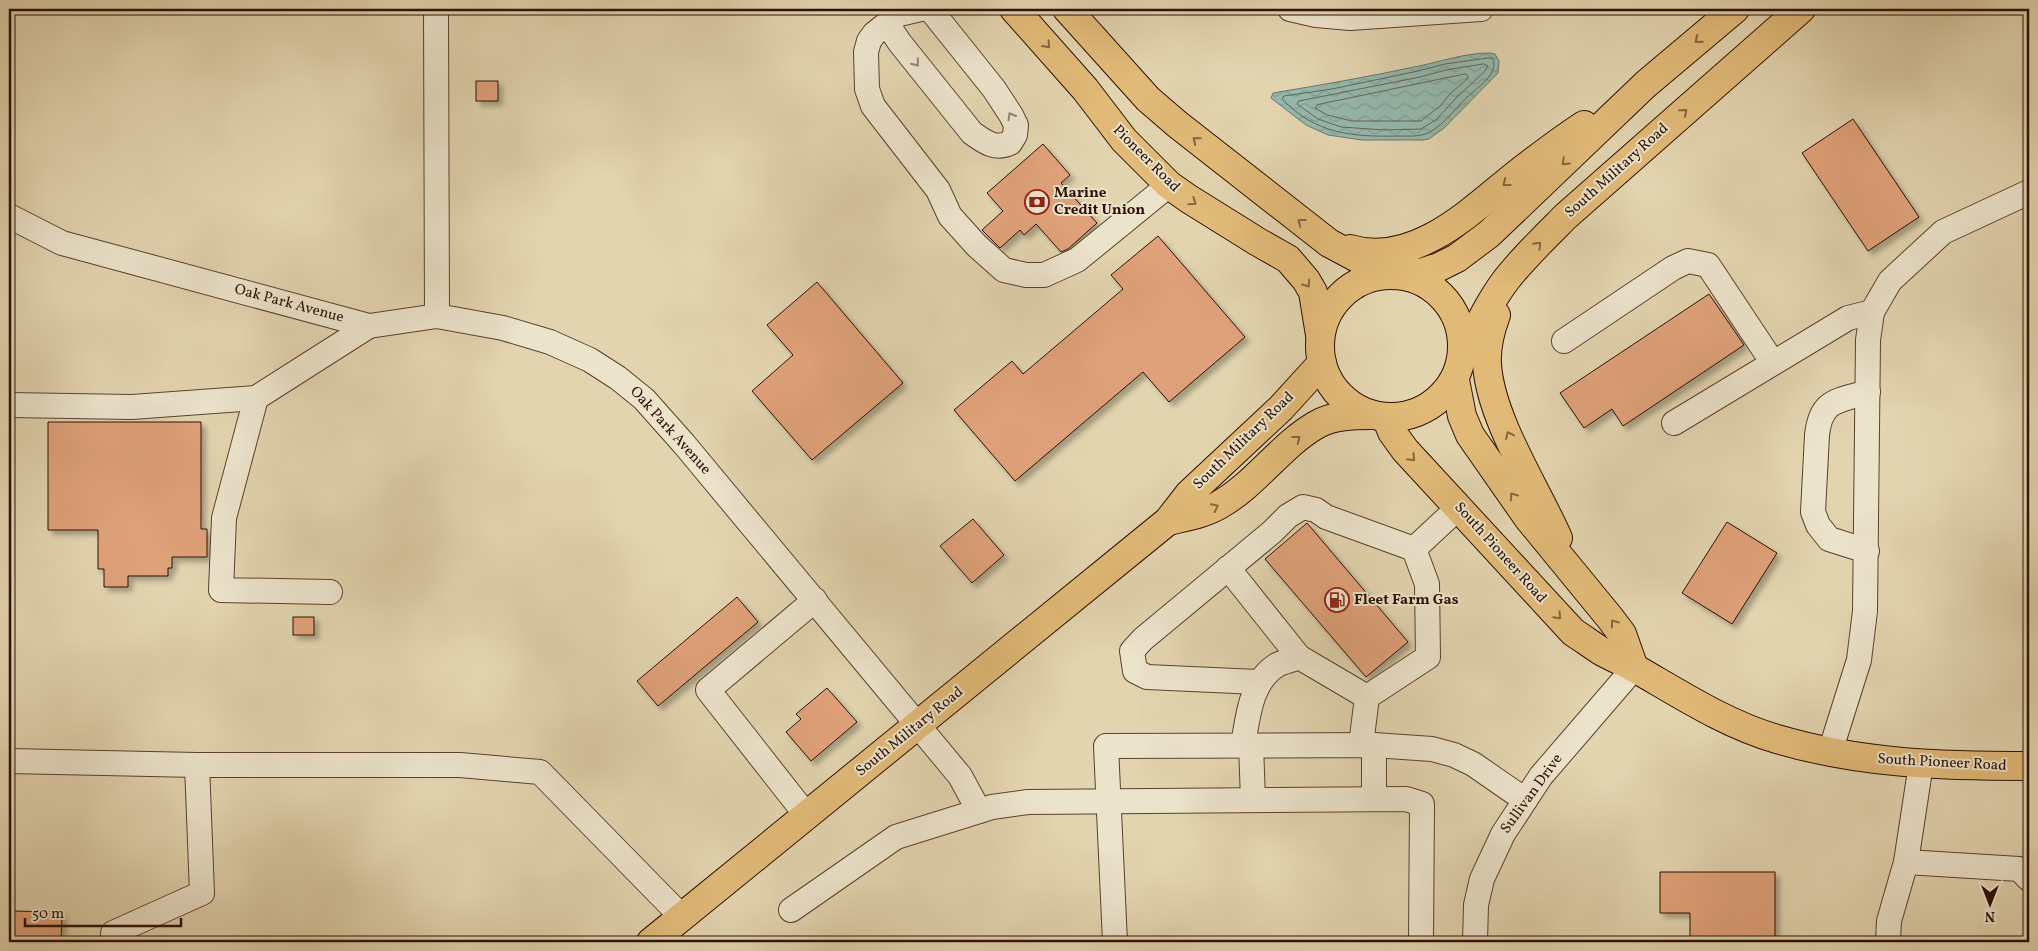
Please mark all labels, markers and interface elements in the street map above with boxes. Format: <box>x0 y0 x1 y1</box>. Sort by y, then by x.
one-way arrow <box>1694 35 1703 44</box>
one-way arrow <box>1041 40 1050 49</box>
one-way arrow <box>910 58 919 67</box>
one-way arrow <box>1678 109 1687 118</box>
one-way arrow <box>1007 112 1017 121</box>
street label: South Military Road <box>1561 119 1673 223</box>
street label: Pioneer Road <box>1108 121 1184 197</box>
one-way arrow <box>1192 137 1202 146</box>
one-way arrow <box>1562 156 1571 165</box>
one-way arrow <box>1502 177 1512 186</box>
place label: Marine Credit Union <box>1054 183 1145 221</box>
bank icon: Marine Credit Union <box>1024 189 1050 215</box>
one-way arrow <box>1187 195 1196 205</box>
one-way arrow <box>1298 219 1307 227</box>
one-way arrow <box>1532 241 1541 250</box>
one-way arrow <box>1301 278 1310 288</box>
street label: Oak Park Avenue <box>232 279 346 329</box>
street label: Oak Park Avenue <box>625 382 715 480</box>
street label: South Military Road <box>1189 387 1299 495</box>
one-way arrow <box>1504 431 1515 440</box>
one-way arrow <box>1291 436 1300 444</box>
one-way arrow <box>1406 452 1415 461</box>
one-way arrow <box>1510 492 1519 502</box>
street label: South Pioneer Road <box>1449 498 1551 608</box>
one-way arrow <box>1209 503 1218 513</box>
fuel station icon: Fleet Farm Gas <box>1324 587 1350 613</box>
place label: Fleet Farm Gas <box>1354 590 1459 611</box>
one-way arrow <box>1552 610 1561 619</box>
one-way arrow <box>1611 620 1620 629</box>
street label: South Military Road <box>852 682 968 782</box>
street label: South Pioneer Road <box>1877 749 2007 777</box>
street label: Sullivan Drive <box>1496 750 1568 838</box>
north arrow <box>1966 878 2016 928</box>
scale bar <box>25 896 181 928</box>
text: 50 m <box>32 904 64 925</box>
text: N <box>1985 906 1995 925</box>

